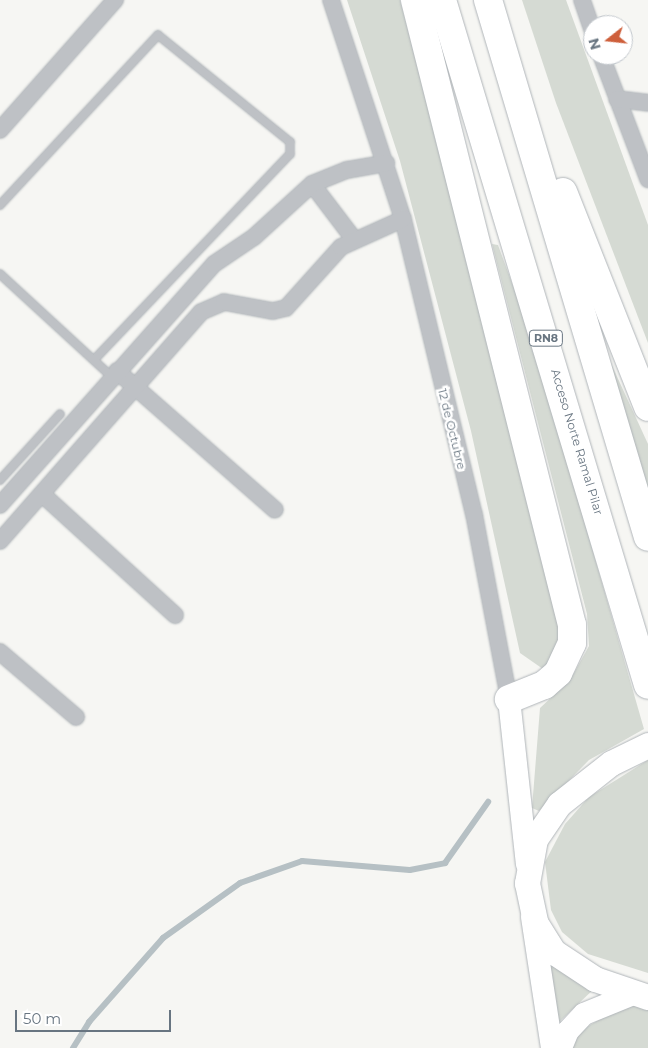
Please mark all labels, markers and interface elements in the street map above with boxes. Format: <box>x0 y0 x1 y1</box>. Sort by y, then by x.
north arrow <box>583 15 633 65</box>
text: N <box>584 36 605 52</box>
road number: RN8 <box>528 329 564 346</box>
street label: Acceso Norte Ramal Pilar <box>548 367 606 517</box>
street label: 12 de Octubre <box>435 387 469 471</box>
scale bar <box>18 1000 174 1032</box>
text: 50 m <box>23 1009 61 1028</box>

